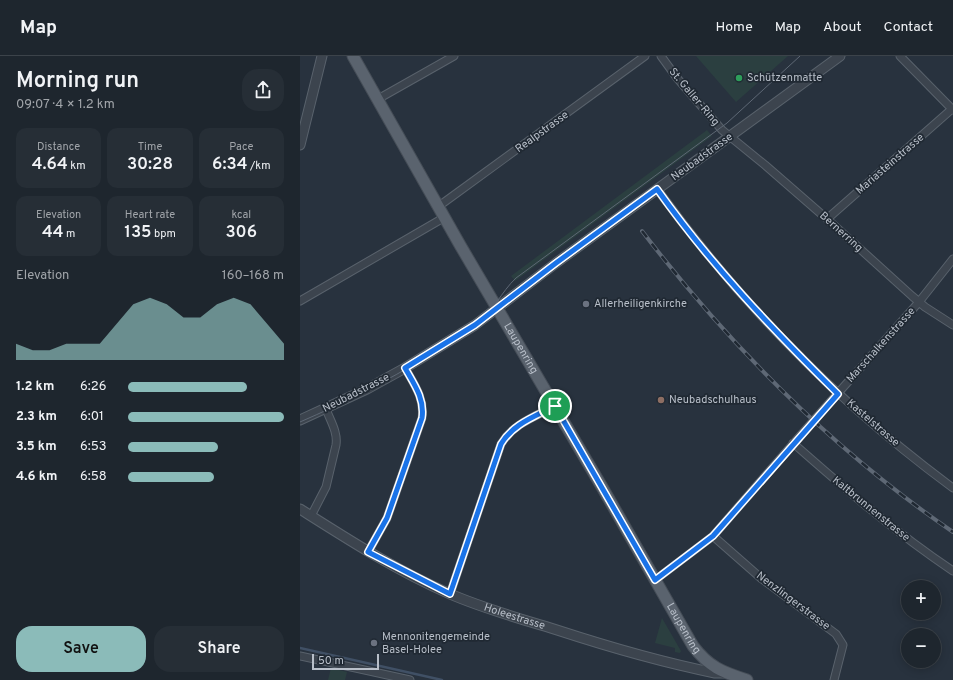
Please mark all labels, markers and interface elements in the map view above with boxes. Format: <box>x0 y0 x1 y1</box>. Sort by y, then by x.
text: Map <box>20 16 57 40</box>
text: Home <box>716 19 753 36</box>
text: Map <box>775 19 801 36</box>
text: About <box>823 19 862 36</box>
text: Contact <box>884 19 933 36</box>
street label: St. Galler-Ring <box>666 65 722 129</box>
text: Morning run <box>16 68 139 95</box>
button: share <box>242 69 284 111</box>
place label: Schützenmatte <box>747 71 822 85</box>
marker: Schützenmatte <box>734 73 744 83</box>
text: 09:07 · 4 × 1.2 km <box>16 97 115 113</box>
street label: Realpstrasse <box>513 108 571 156</box>
street label: Neubadstrasse <box>668 130 736 184</box>
street label: Mariasteinstrasse <box>853 130 927 197</box>
text: Distance <box>37 140 80 154</box>
text: Time <box>138 140 162 154</box>
text: Pace <box>229 140 253 154</box>
text: 4.64 <box>32 154 68 176</box>
text: 30:28 <box>127 154 173 176</box>
text: 6:34 <box>212 154 247 176</box>
text: km <box>68 159 86 173</box>
text: /km <box>247 159 271 173</box>
text: Elevation <box>36 208 81 222</box>
text: Heart rate <box>125 208 175 222</box>
text: kcal <box>232 208 251 222</box>
street label: Bernerring <box>816 209 866 255</box>
text: 44 <box>42 222 64 244</box>
text: 135 <box>124 222 152 244</box>
text: 306 <box>226 222 257 244</box>
text: m <box>64 227 75 241</box>
text: bpm <box>152 227 176 241</box>
text: Elevation <box>16 268 69 284</box>
text: 160–168 m <box>222 268 284 284</box>
place label: Allerheiligenkirche <box>594 297 687 311</box>
marker: Allerheiligenkirche <box>581 299 591 309</box>
street label: Marschalkenstrasse <box>843 304 919 386</box>
street label: Laupenring <box>500 320 541 376</box>
street label: Neubadstrasse <box>320 370 392 416</box>
text: 1.2 km <box>16 379 54 395</box>
text: 6:26 <box>80 379 106 395</box>
pin <box>538 389 572 423</box>
place label: Neubadschulhaus <box>669 393 757 407</box>
icon: arrive <box>544 395 566 417</box>
marker: Neubadschulhaus <box>656 395 666 405</box>
street label: Kastelstrasse <box>844 396 902 450</box>
text: 2.3 km <box>16 409 57 425</box>
text: 6:01 <box>80 409 104 425</box>
text: 3.5 km <box>16 439 57 455</box>
text: 6:53 <box>80 439 107 455</box>
text: 4.6 km <box>16 469 57 485</box>
text: 6:58 <box>80 469 107 485</box>
street label: Kaltbrunnenstrasse <box>829 473 913 545</box>
street label: Nenzlingerstrasse <box>753 569 833 633</box>
map controls <box>901 580 941 668</box>
button: + <box>901 580 941 620</box>
street label: Holeestrasse <box>482 601 547 633</box>
street label: Laupenring <box>663 601 704 657</box>
button: Save <box>16 626 146 672</box>
button: Share <box>154 626 284 672</box>
button: − <box>901 628 941 668</box>
place label: Mennonitengemeinde Basel-Holee <box>382 630 490 657</box>
marker: Mennonitengemeinde Basel-Holee <box>369 638 379 648</box>
scale bar <box>312 652 379 671</box>
text: 50 m <box>318 654 344 668</box>

